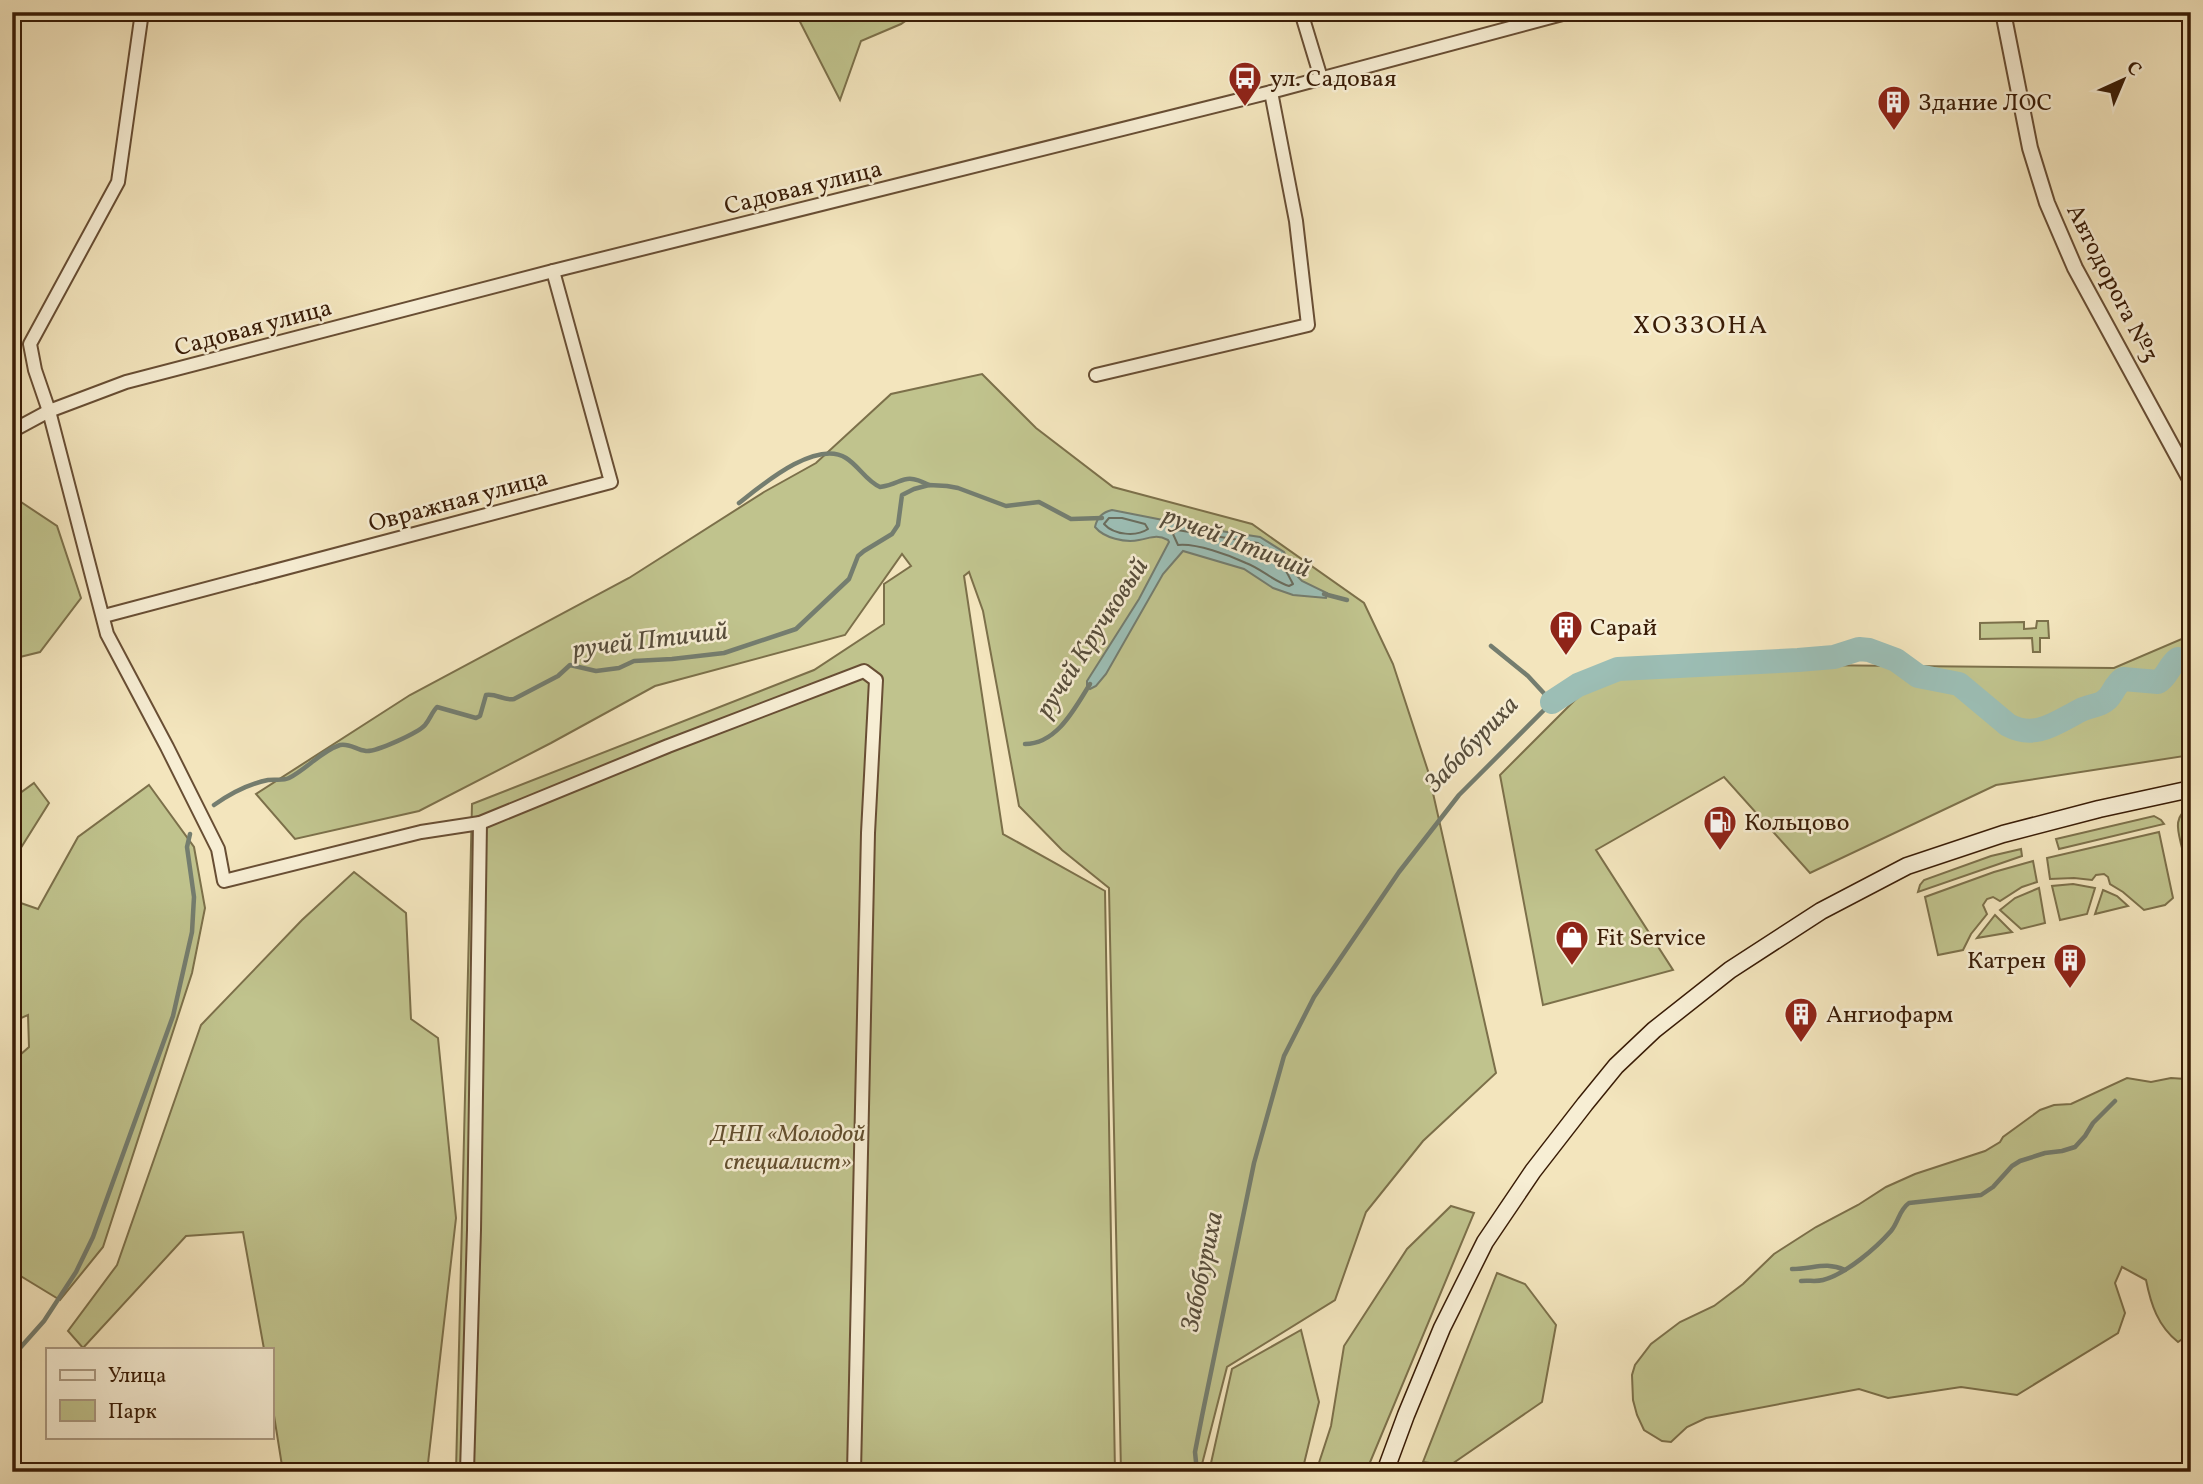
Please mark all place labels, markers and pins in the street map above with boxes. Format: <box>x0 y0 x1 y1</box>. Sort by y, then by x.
bus stop icon: ул. Садовая <box>1226 59 1264 108</box>
place label: ул. Садовая <box>1270 63 1396 97</box>
building icon: Здание ЛОС <box>1875 83 1913 132</box>
place label: Здание ЛОС <box>1918 87 2052 121</box>
building icon: Сарай <box>1547 608 1585 657</box>
place label: Сарай <box>1590 612 1657 646</box>
fuel station icon: Кольцово <box>1701 803 1739 852</box>
place label: Кольцово <box>1744 807 1849 841</box>
shop icon: Fit Service <box>1553 918 1591 967</box>
place label: Fit Service <box>1596 922 1706 956</box>
building icon: Катрен <box>2051 941 2089 990</box>
place label: Катрен <box>1967 945 2046 979</box>
building icon: Ангиофарм <box>1782 995 1820 1044</box>
place label: Ангиофарм <box>1826 999 1953 1033</box>

